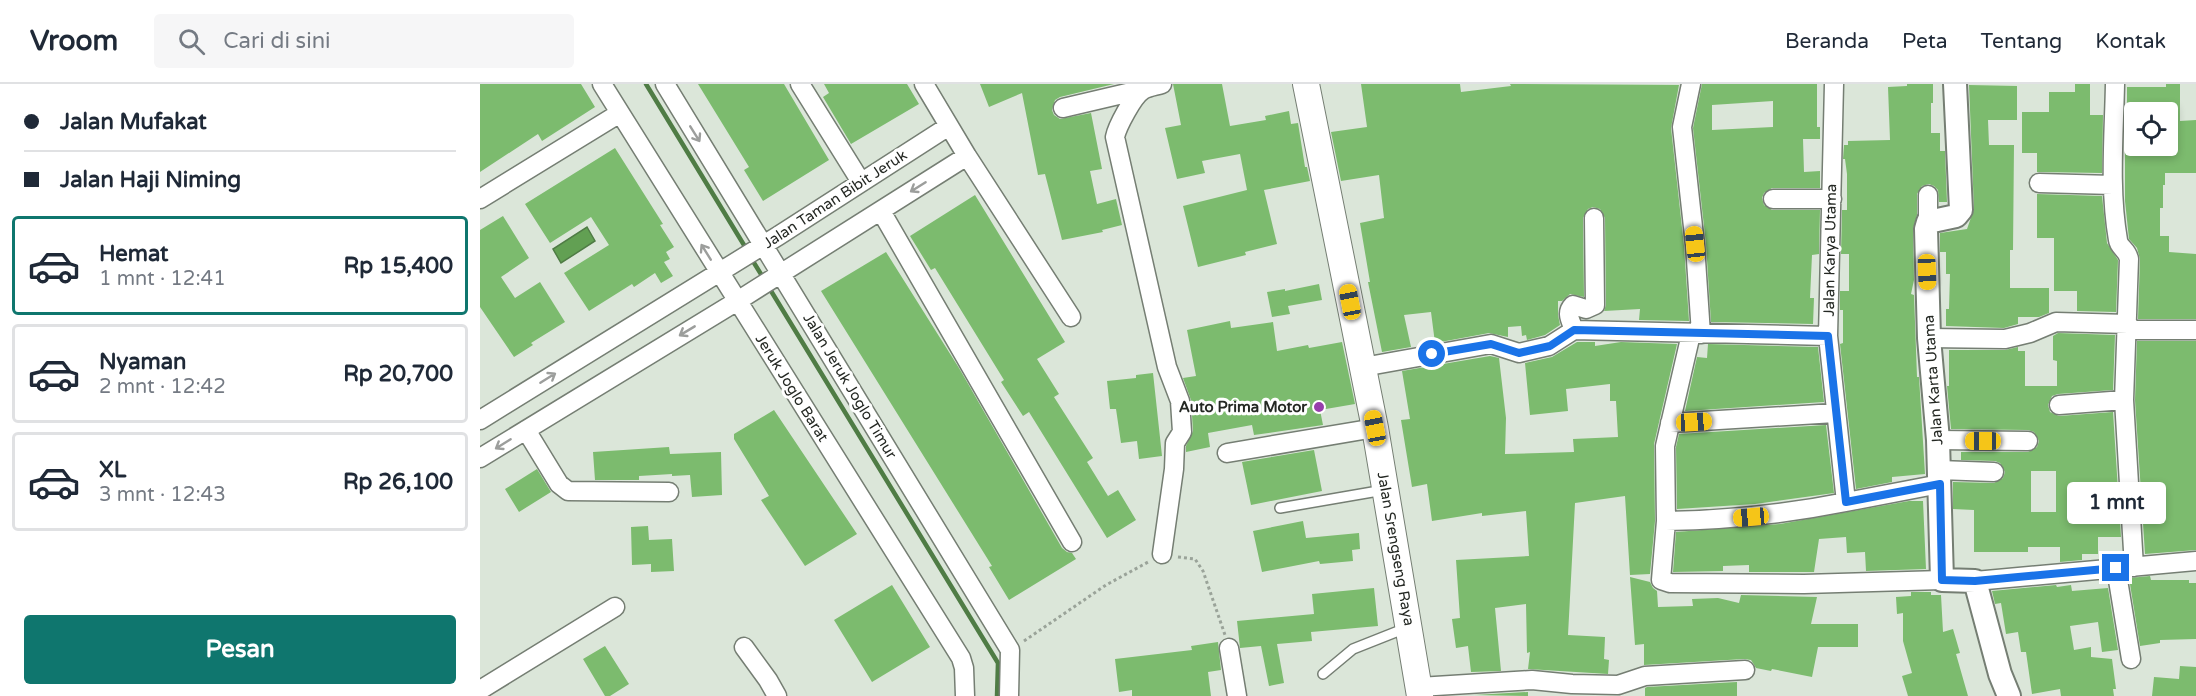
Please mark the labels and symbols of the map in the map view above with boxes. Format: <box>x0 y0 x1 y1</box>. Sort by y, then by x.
one-way arrow <box>690 125 702 142</box>
street label: Jalan Taman Bibit Jeruk <box>760 146 910 252</box>
one-way arrow <box>909 181 926 194</box>
street label: Jalan Karya Utama <box>1820 183 1840 317</box>
car <box>1684 225 1706 263</box>
one-way arrow <box>700 243 713 260</box>
car <box>1917 254 1937 290</box>
car <box>1338 283 1362 321</box>
street label: Jalan Jeruk Joglo Timur <box>799 310 901 462</box>
street label: Jalan Karta Utama <box>1919 314 1947 446</box>
one-way arrow <box>679 325 696 338</box>
street label: Jeruk Joglo Barat <box>752 331 832 445</box>
route start <box>1418 340 1445 367</box>
one-way arrow <box>539 372 556 384</box>
place label: Auto Prima Motor <box>1179 398 1307 416</box>
marker: Auto Prima Motor <box>1312 400 1326 414</box>
car <box>1363 409 1387 447</box>
car <box>1676 412 1712 432</box>
car <box>1965 432 2001 450</box>
one-way arrow <box>495 438 512 450</box>
street label: Jalan Srengseng Raya <box>1374 471 1418 627</box>
callout: 1 mnt <box>2066 481 2166 523</box>
car <box>1732 506 1770 528</box>
route end <box>2102 554 2129 581</box>

